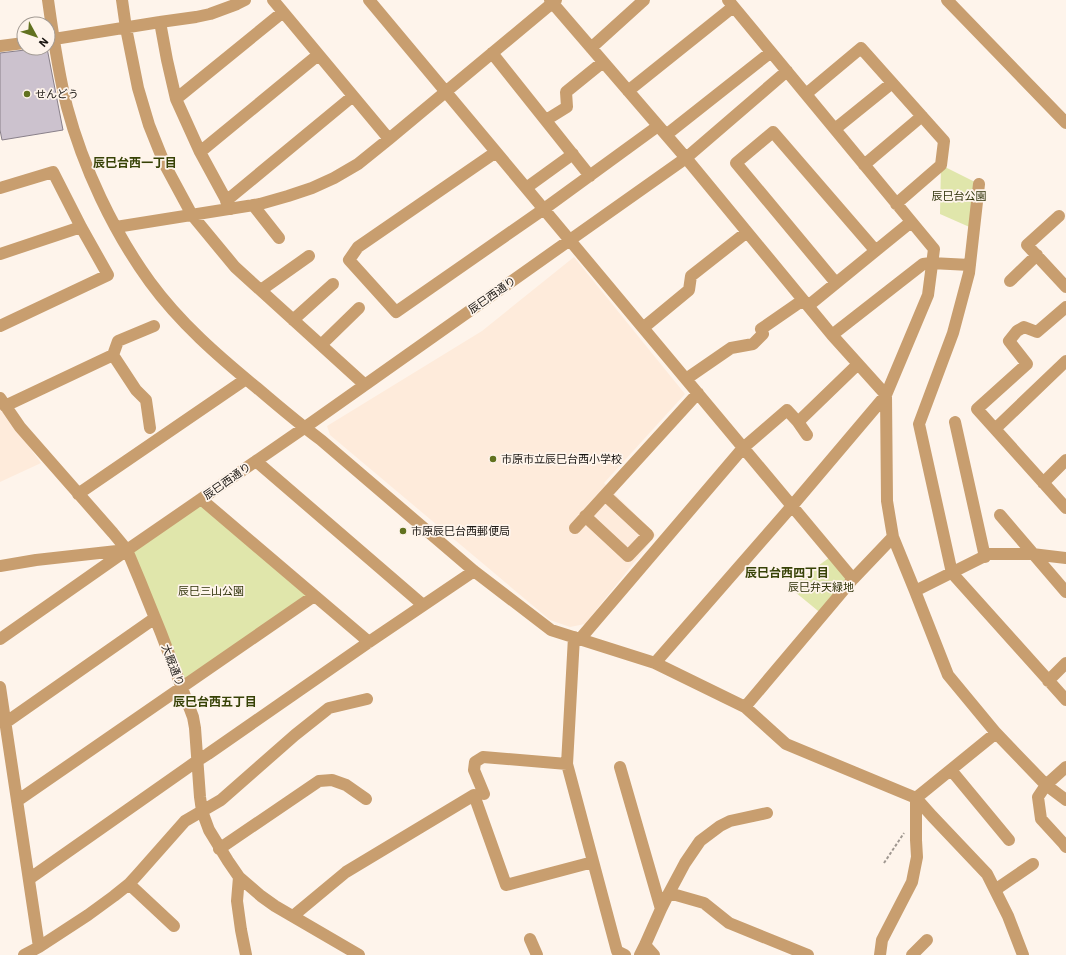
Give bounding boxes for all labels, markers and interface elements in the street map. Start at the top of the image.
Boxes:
north arrow [16,16,56,56]
text: N [36,35,52,50]
place label: せんどう [35,87,79,101]
marker: せんどう [22,89,32,99]
district label: 辰巳台西一丁目 [93,155,177,170]
park label: 辰巳台公園 [932,189,987,203]
street label: 辰巳西通り [465,273,519,317]
place label: 市原市立辰巳台西小学校 [501,452,622,466]
marker: 市原市立辰巳台西小学校 [488,454,498,464]
street label: 辰巳西通り [200,459,254,503]
place label: 市原辰巳台西郵便局 [411,524,510,538]
marker: 市原辰巳台西郵便局 [398,526,408,536]
district label: 辰巳台西四丁目 [745,565,829,580]
park label: 辰巳弁天緑地 [788,580,854,594]
park label: 辰巳三山公園 [178,584,244,598]
street label: 大厩通り [159,642,187,688]
district label: 辰巳台西五丁目 [173,694,257,709]

